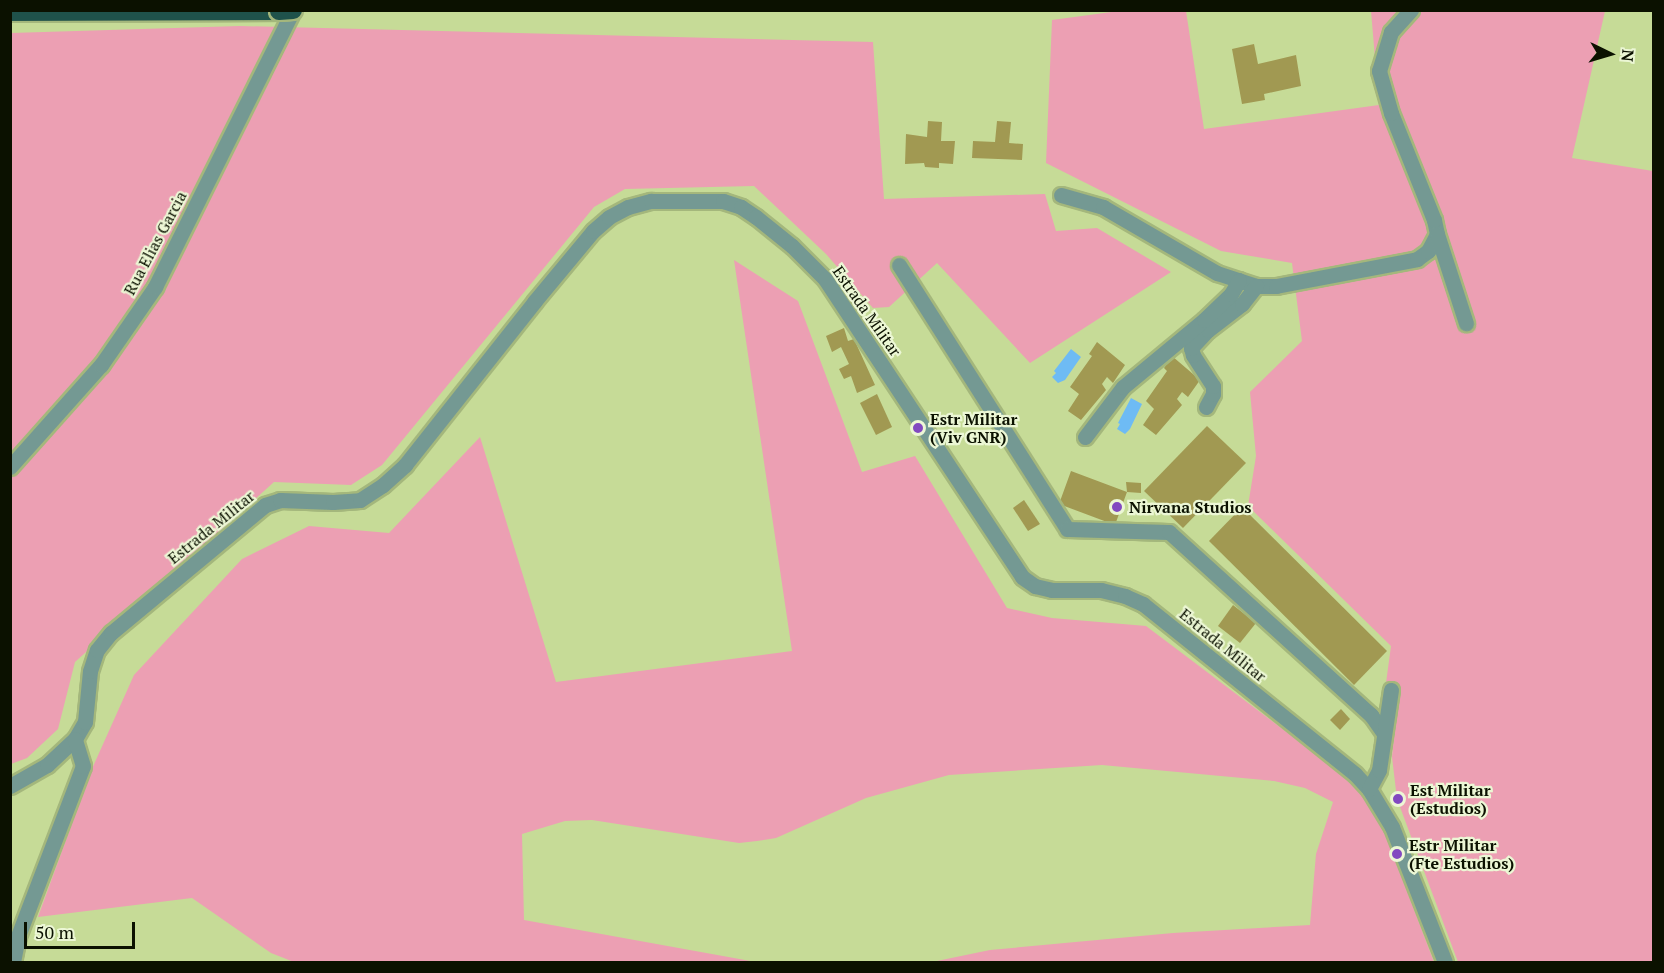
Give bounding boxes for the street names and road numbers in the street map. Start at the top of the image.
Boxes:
street label: Rua Elias Garcia [120,188,190,298]
street label: Estrada Militar [829,262,905,360]
street label: Estrada Militar [164,486,258,568]
street label: Estrada Militar [1176,604,1270,686]

